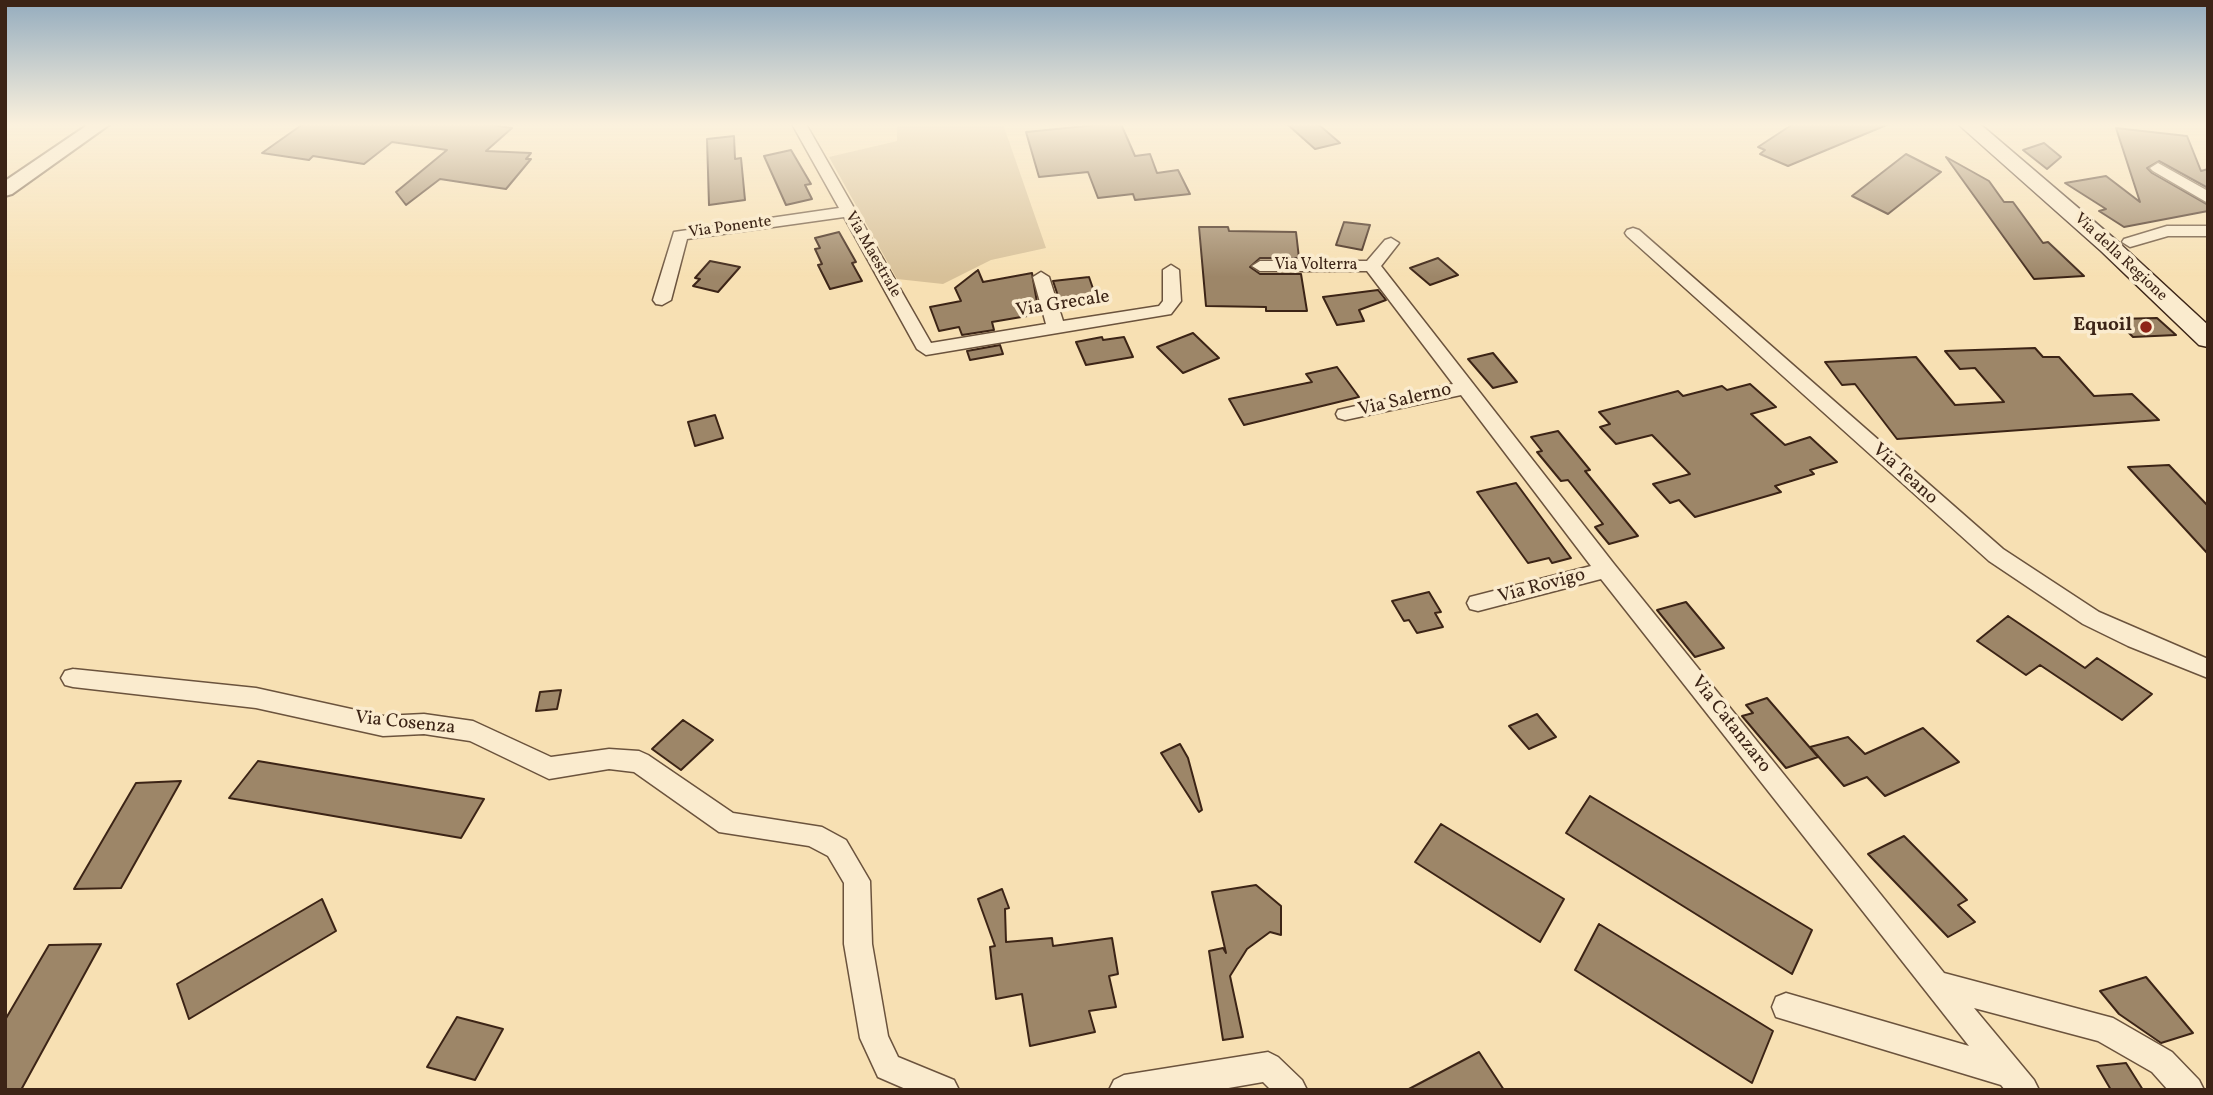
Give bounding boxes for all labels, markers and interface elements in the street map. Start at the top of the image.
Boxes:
street label: Via Maestrale [840,209,904,301]
street label: Via della Regione [2069,210,2171,306]
street label: Via Ponente [687,213,773,243]
street label: Via Volterra [1274,256,1358,276]
street label: Via Grecale [1015,286,1111,324]
place label: Equoil [2073,316,2132,338]
marker: Equoil [2138,319,2154,335]
street label: Via Salerno [1356,379,1454,423]
street label: Via Teano [1866,440,1942,510]
street label: Via Rovigo [1496,564,1588,610]
street label: Via Catanzaro [1685,672,1775,778]
street label: Via Cosenza [354,707,456,741]

